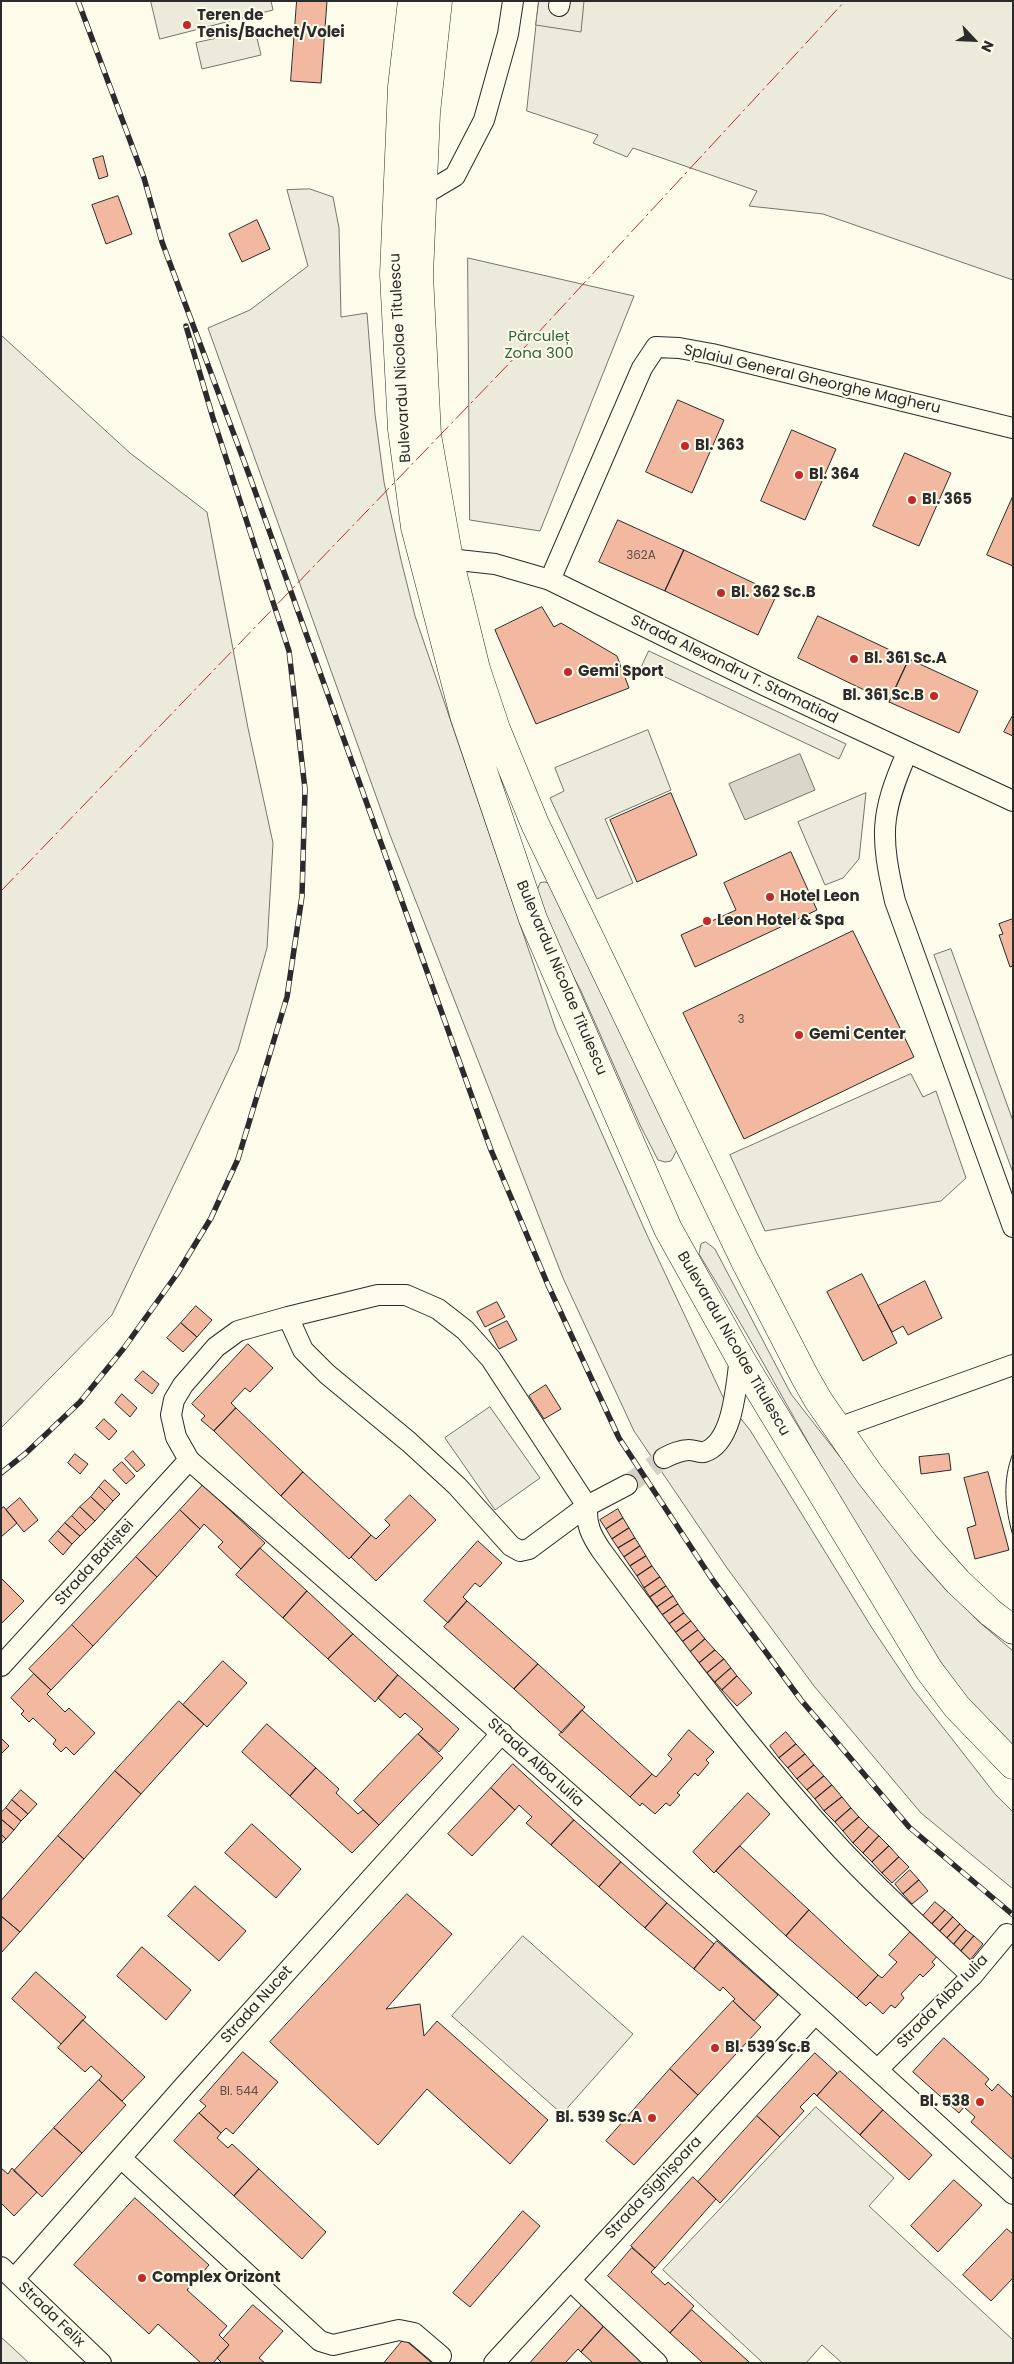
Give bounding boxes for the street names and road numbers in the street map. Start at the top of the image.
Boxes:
street label: Bulevardul Nicolae Titulescu [387,253,415,463]
street label: Splaiul General Gheorghe Magheru [682,342,942,418]
street label: Strada Alexandru T. Stamatiad [627,612,841,728]
street label: Bulevardul Nicolae Titulescu [512,878,610,1078]
street label: Bulevardul Nicolae Titulescu [673,1249,793,1439]
street label: Strada Batiștei [52,1516,138,1610]
street label: Strada Alba Iulia [483,1715,587,1811]
street label: Strada Alba Iulia [894,1951,992,2053]
street label: Strada Nucet [217,1962,297,2048]
street label: Strada Sighișoara [602,2133,706,2243]
street label: Strada Felix [14,2279,88,2351]

